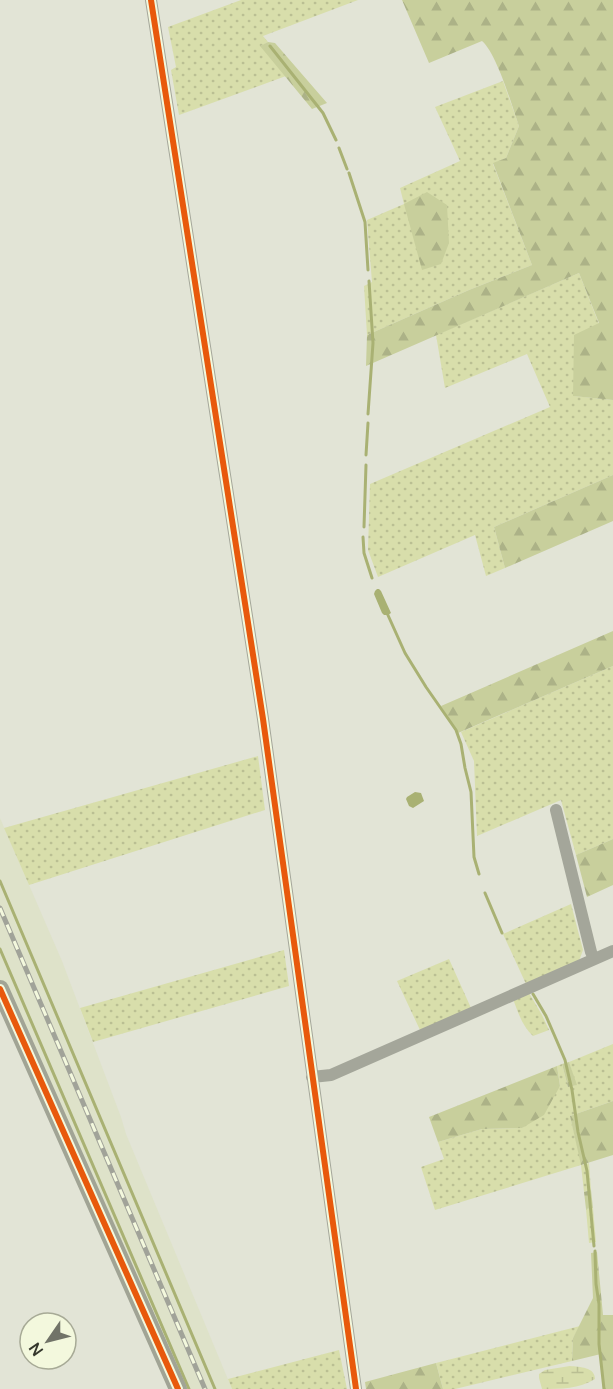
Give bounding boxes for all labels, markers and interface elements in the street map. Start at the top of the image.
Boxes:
north arrow [18,1311,78,1371]
text: N [23,1339,48,1361]

